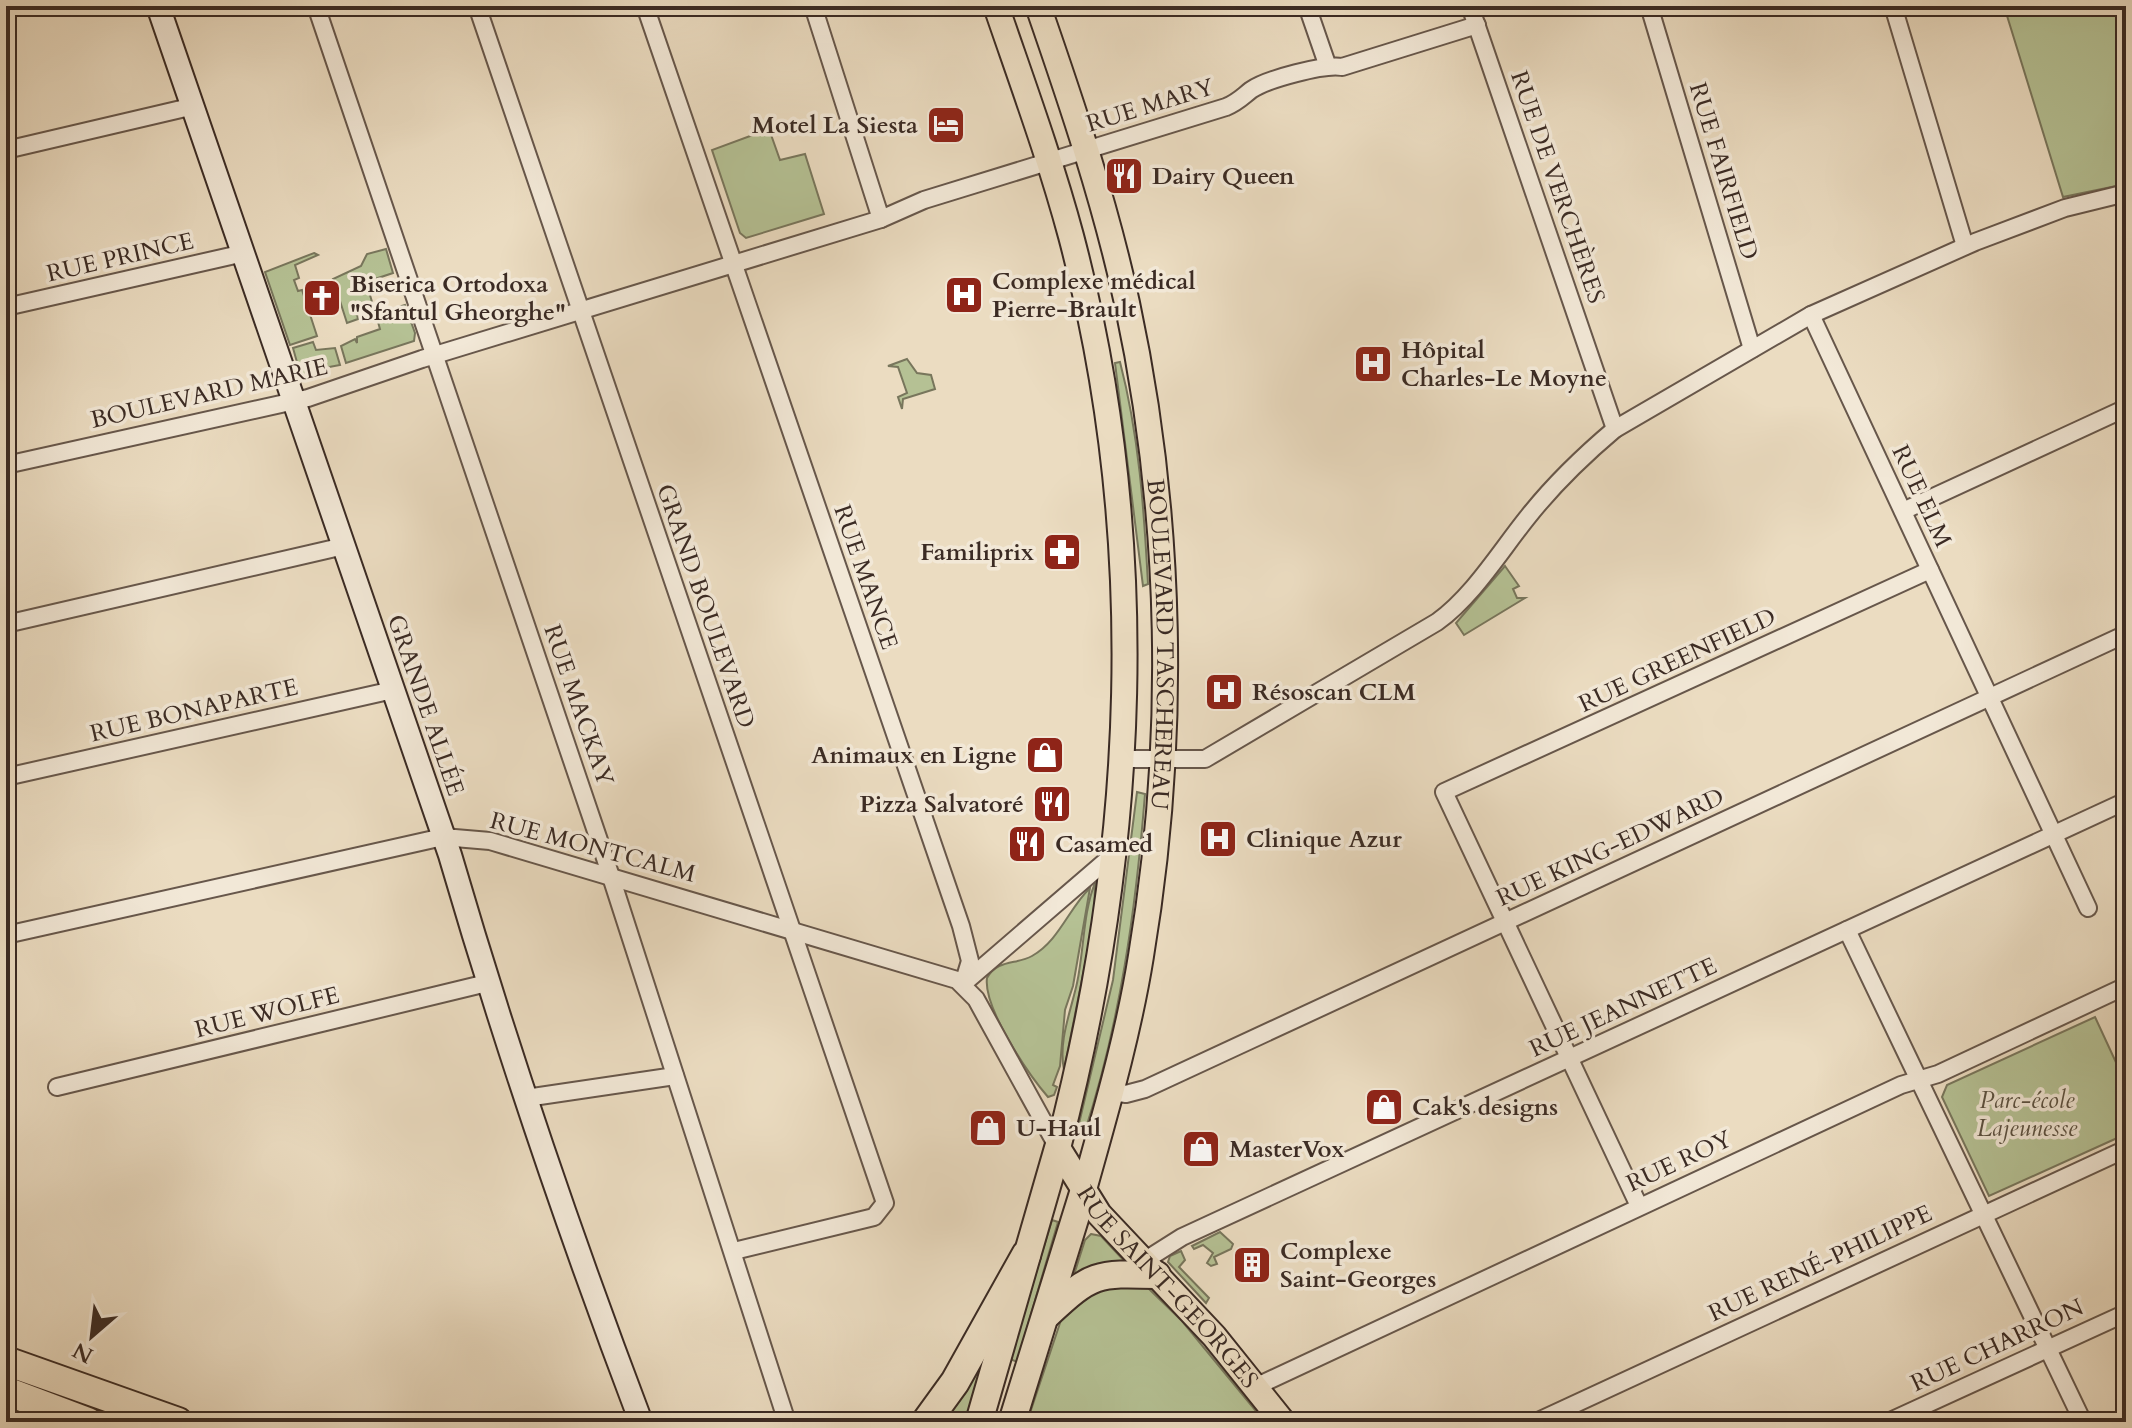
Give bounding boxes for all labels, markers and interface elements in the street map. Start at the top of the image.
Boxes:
street label: RUE DE VERCHÈRES [1502,66,1613,308]
street label: RUE MARY [1082,70,1218,141]
street label: RUE FAIRFIELD [1681,78,1766,264]
hotel icon: Motel La Siesta [925,104,967,146]
place label: Motel La Siesta [752,109,918,142]
restaurant icon: Dairy Queen [1103,155,1145,197]
place label: Dairy Queen [1152,160,1295,193]
street label: RUE PRINCE [43,225,197,290]
place label: Complexe médical Pierre-Brault [992,265,1195,326]
place label: Biserica Ortodoxa "Sfantul Gheorghe" [350,268,566,329]
hospital icon: Complexe médical Pierre-Brault [943,274,985,316]
church icon: Biserica Ortodoxa "Sfantul Gheorghe" [301,277,343,319]
place label: Hôpital Charles-Le Moyne [1401,334,1607,395]
hospital icon: Hôpital Charles-Le Moyne [1352,343,1394,385]
street label: BOULEVARD MARIE [87,350,331,437]
street label: RUE ELM [1883,440,1960,553]
street label: BOULEVARD TASCHEREAU [1138,477,1181,811]
street label: GRAND BOULEVARD [648,480,763,733]
street label: RUE MANCE [825,501,906,654]
pharmacy icon: Familiprix [1041,531,1083,573]
place label: Familiprix [920,536,1034,569]
street label: RUE GREENFIELD [1573,600,1781,721]
street label: GRANDE ALLÉE [379,610,472,800]
street label: RUE MACKAY [536,620,622,790]
street label: RUE BONAPARTE [87,671,301,750]
hospital icon: Résoscan CLM [1203,671,1245,713]
place label: Résoscan CLM [1252,676,1416,709]
shop icon: Animaux en Ligne [1024,734,1066,776]
place label: Animaux en Ligne [811,739,1017,772]
street label: RUE KING-EDWARD [1491,780,1729,915]
restaurant icon: Pizza Salvatoré [1031,783,1073,825]
place label: Pizza Salvatoré [859,788,1024,821]
street label: RUE MONTCALM [486,804,700,891]
hospital icon: Clinique Azur [1197,818,1239,860]
restaurant icon: Casamed [1006,823,1048,865]
place label: Clinique Azur [1246,823,1402,856]
place label: Casamed [1055,828,1153,861]
street label: RUE JEANNETTE [1524,950,1722,1065]
street label: RUE WOLFE [191,979,343,1046]
park label: Parc-école Lajeunesse [1977,1084,2078,1145]
shop icon: Cak's designs [1363,1086,1405,1128]
place label: Cak's designs [1412,1091,1558,1124]
shop icon: U-Haul [967,1107,1009,1149]
place label: U-Haul [1016,1112,1101,1145]
street label: RUE ROY [1621,1123,1737,1200]
shop icon: MasterVox [1180,1128,1222,1170]
place label: MasterVox [1229,1133,1345,1166]
street label: RUE SAINT-GEORGES [1069,1180,1266,1395]
street label: RUE RENÉ-PHILIPPE [1703,1197,1937,1330]
place label: Complexe Saint-Georges [1280,1235,1436,1296]
building icon: Complexe Saint-Georges [1231,1244,1273,1286]
street label: RUE CHARRON [1905,1291,2090,1400]
north arrow [52,1296,132,1376]
text: N [68,1335,99,1371]

